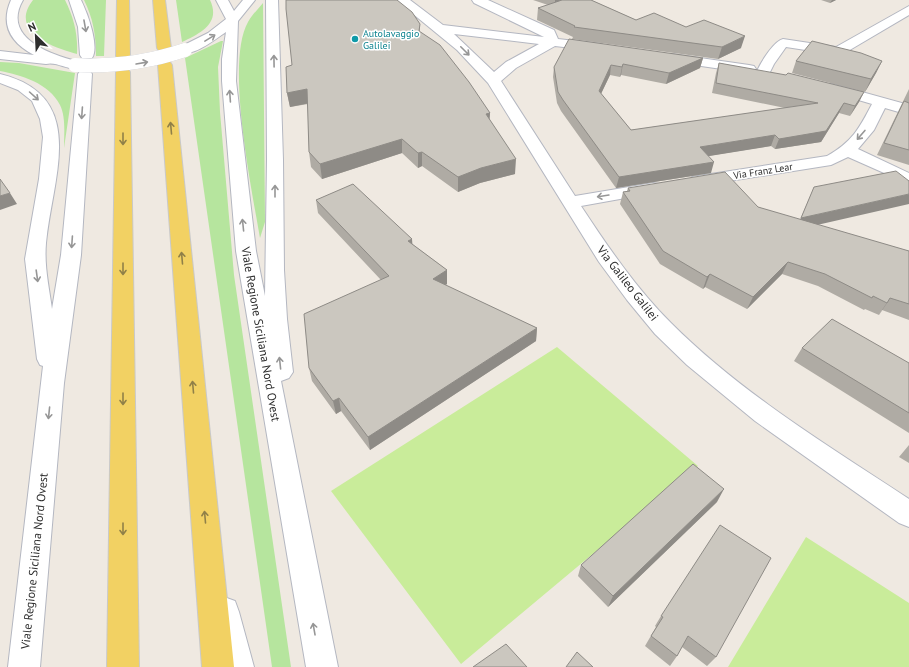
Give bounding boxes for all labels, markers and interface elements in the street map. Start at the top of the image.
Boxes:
north arrow [16,16,56,56]
text: N [26,19,38,35]
one-way arrow [81,20,89,33]
place label: Autolavaggio Galilei [363,27,419,52]
one-way arrow [204,33,216,41]
marker: Autolavaggio Galilei [350,34,360,44]
one-way arrow [460,46,470,56]
one-way arrow [270,55,278,68]
one-way arrow [135,58,148,66]
one-way arrow [226,90,233,103]
one-way arrow [29,91,40,100]
one-way arrow [79,106,86,119]
one-way arrow [167,122,174,135]
one-way arrow [857,130,866,141]
one-way arrow [119,132,127,145]
street label: Via Franz Lear [731,160,794,182]
one-way arrow [271,185,279,198]
one-way arrow [597,192,610,200]
one-way arrow [239,219,247,232]
one-way arrow [69,235,76,248]
street label: Via Galileo Galilei [593,242,662,324]
street label: Viale Regione Siciliana Nord Ovest [238,245,284,422]
one-way arrow [178,252,186,265]
one-way arrow [119,262,127,275]
one-way arrow [33,269,41,282]
one-way arrow [277,357,284,370]
one-way arrow [190,381,197,394]
one-way arrow [119,392,127,405]
one-way arrow [45,406,53,419]
street label: Viale Regione Siciliana Nord Ovest [17,472,51,651]
one-way arrow [201,511,208,524]
one-way arrow [119,522,127,535]
one-way arrow [310,623,318,636]

